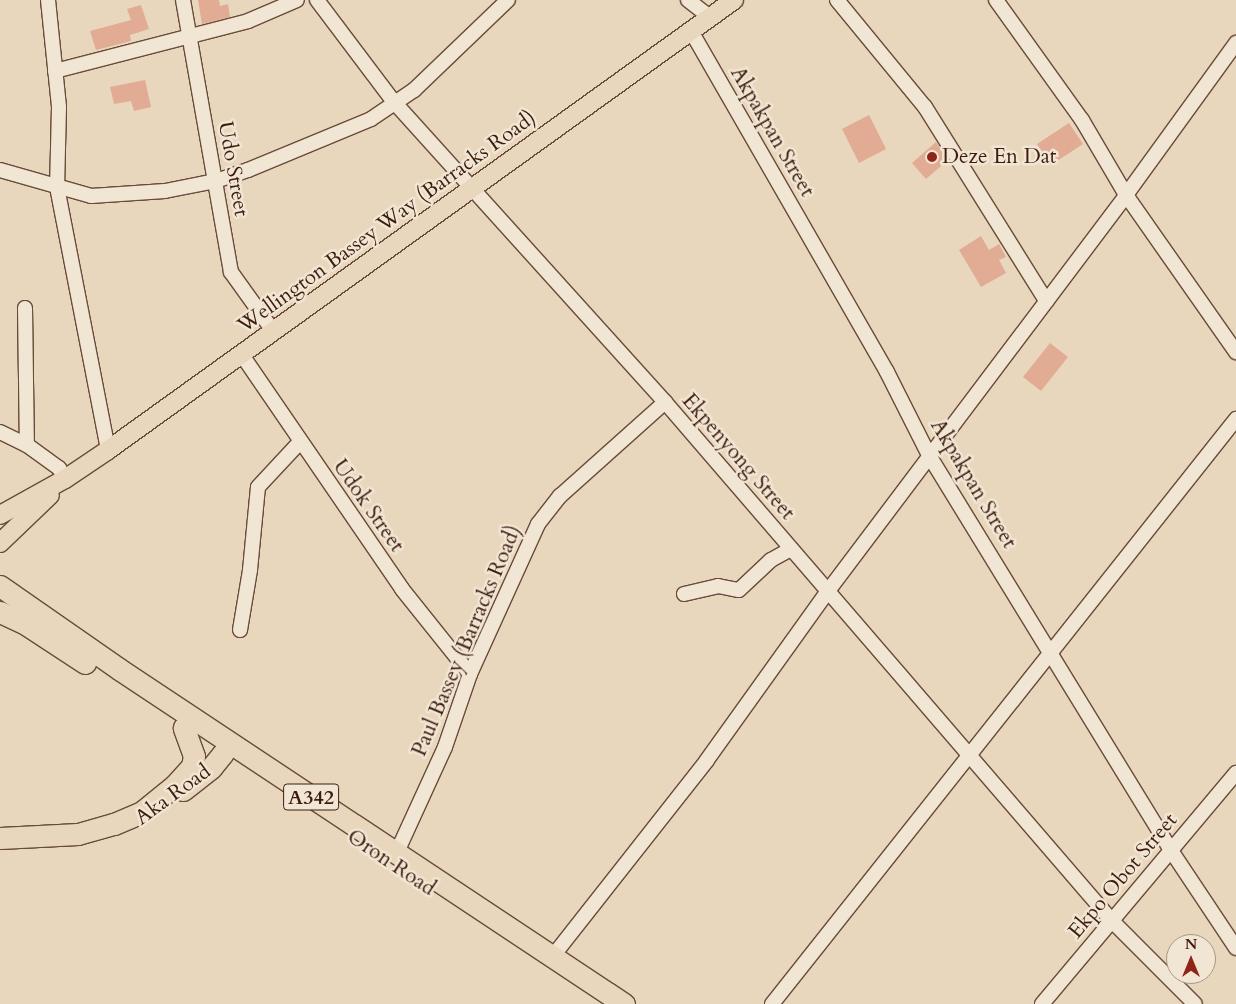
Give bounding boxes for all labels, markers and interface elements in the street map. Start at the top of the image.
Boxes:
street label: Akpakpan Street [725,62,819,202]
street label: Wellington Bassey Way (Barracks Road) [233,105,541,339]
street label: Udo Street [212,120,254,218]
place label: Deze En Dat [942,144,1056,170]
marker: Deze En Dat [926,151,938,163]
street label: Ekpenyong Street [676,389,800,525]
street label: Akpakpan Street [925,415,1021,553]
street label: Udok Street [327,455,409,557]
street label: Paul Bassey (Barracks Road) [407,522,527,760]
street label: Aka Road [130,759,216,831]
road number: A342 [282,780,340,814]
street label: Ekpo Obot Street [1063,808,1183,944]
street label: Oron Road [342,824,440,902]
north arrow [1166,934,1216,984]
text: N [1185,935,1197,954]

